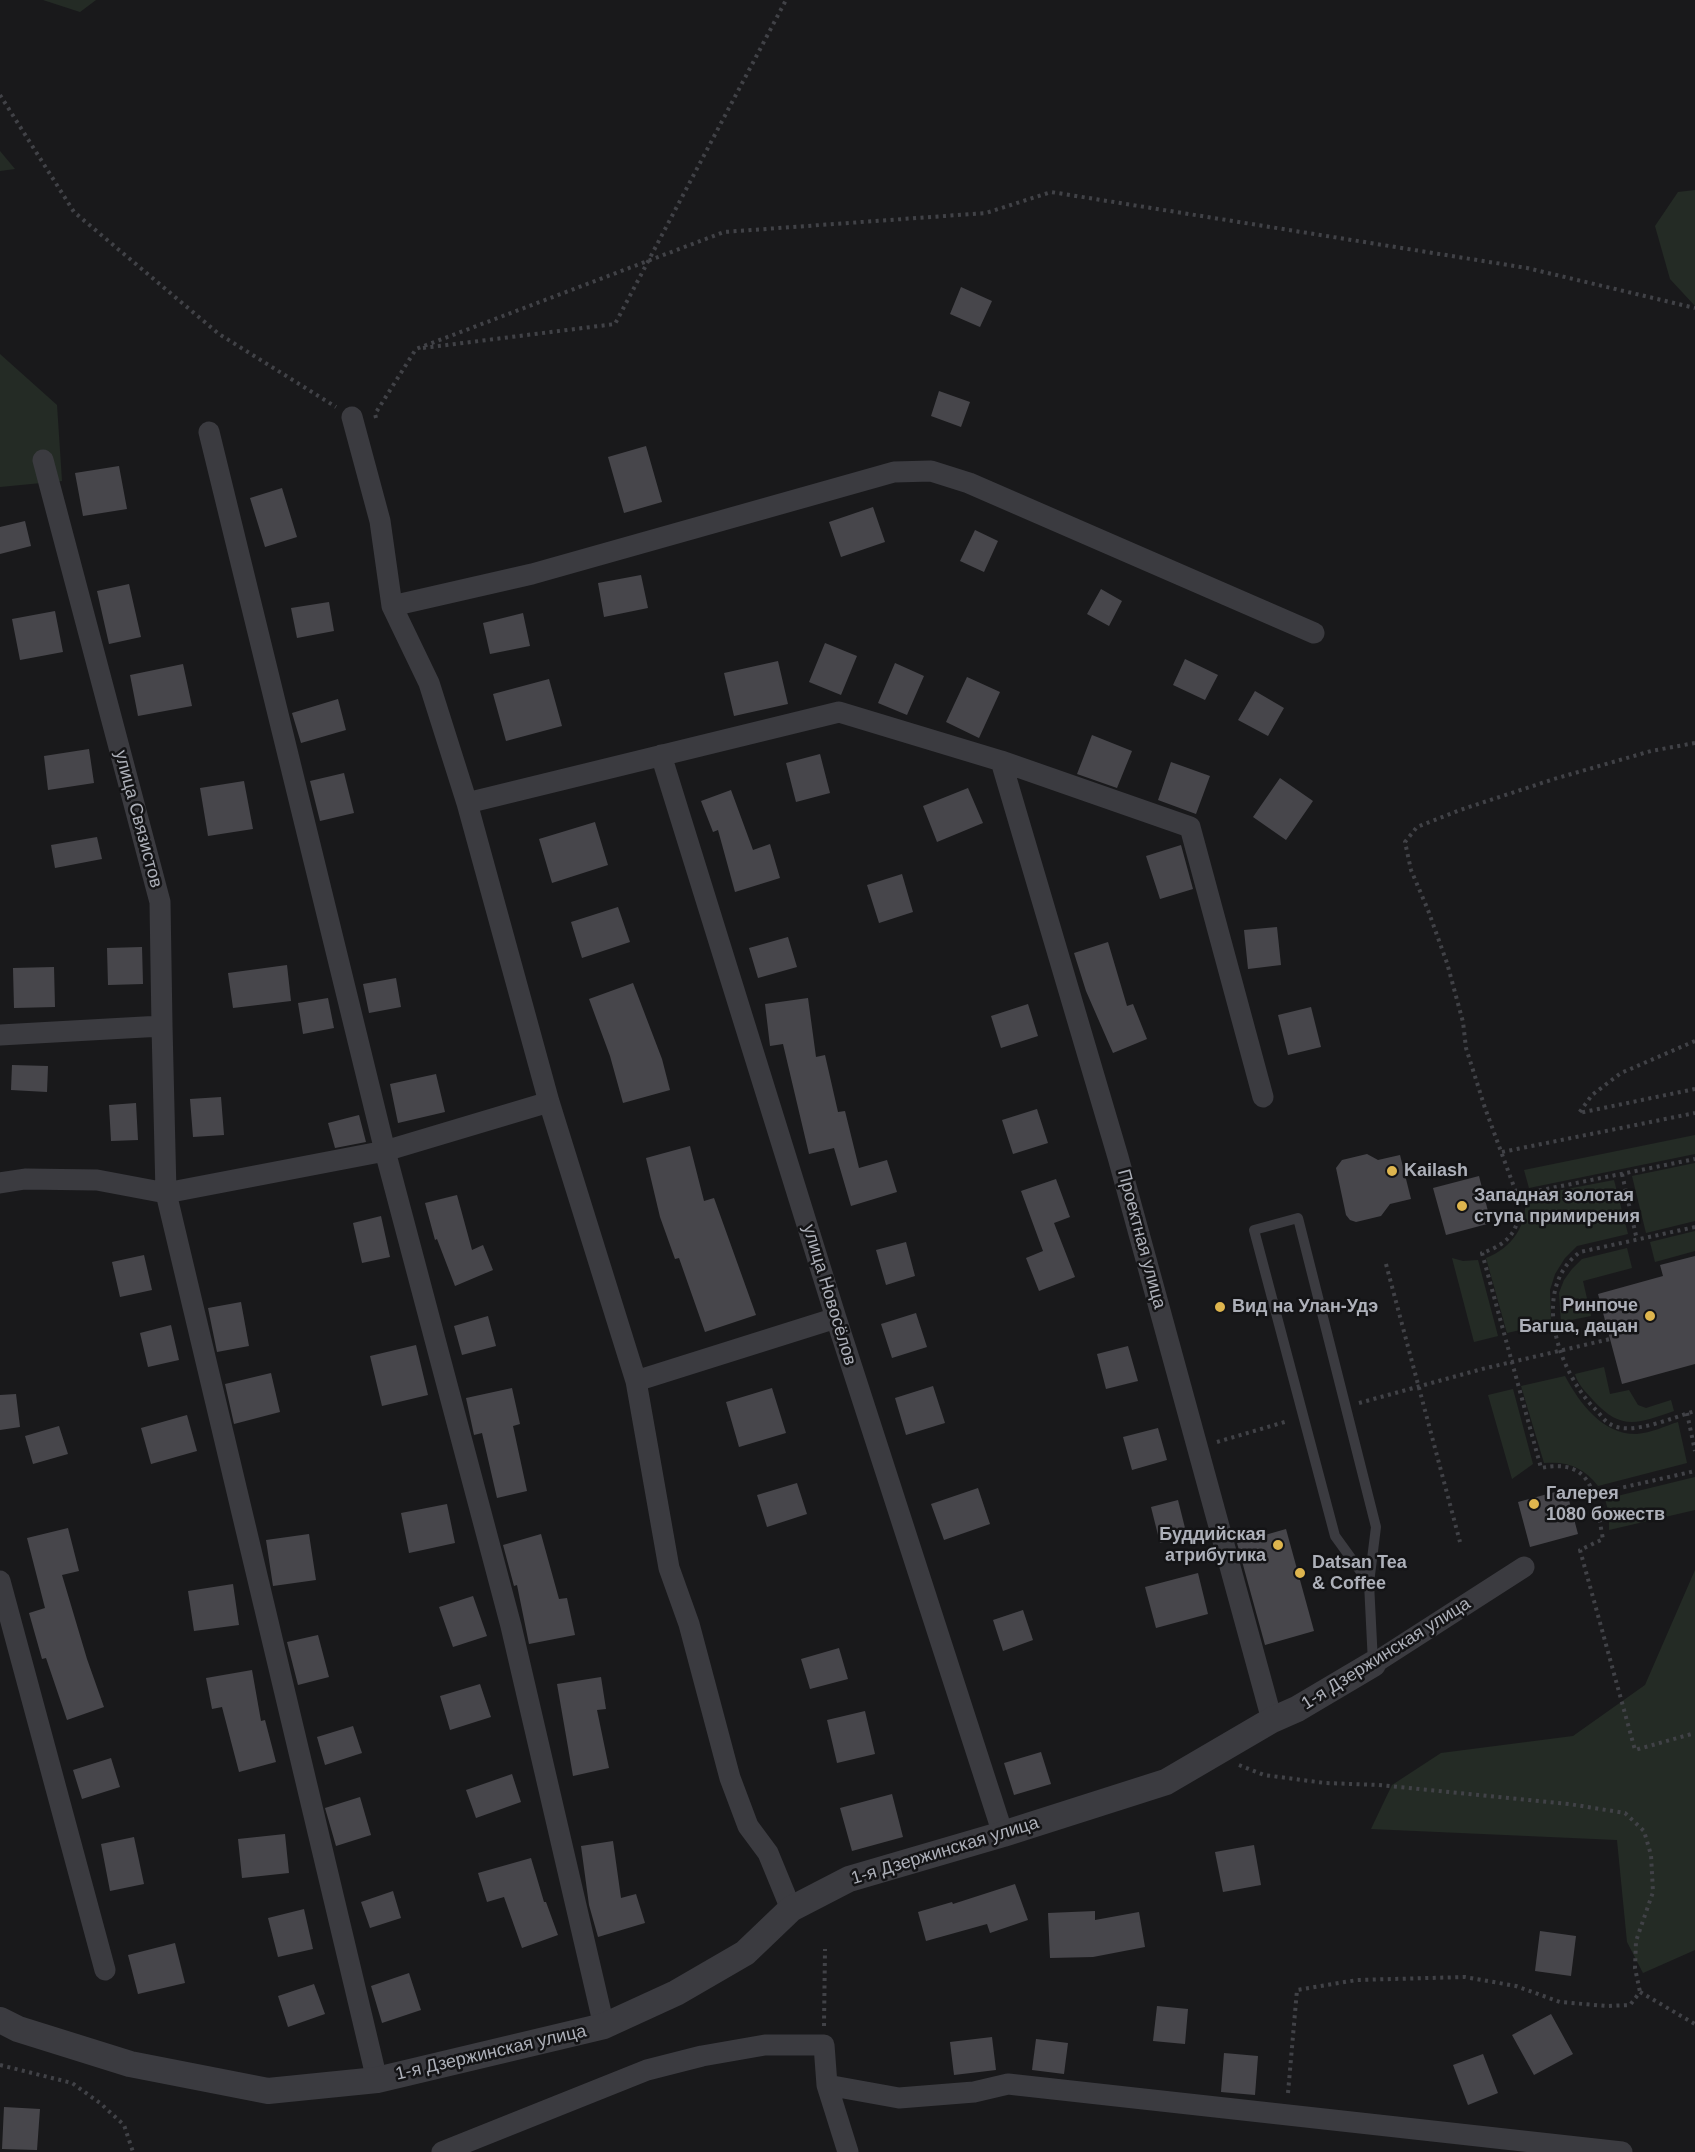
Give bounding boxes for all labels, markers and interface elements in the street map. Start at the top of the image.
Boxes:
street label: улица Связистов [109,748,167,890]
place label: Kailash [1404,1160,1468,1182]
marker: Kailash [1385,1164,1399,1178]
street label: Проектная улица [1112,1167,1170,1311]
place label: Западная золотая ступа примирения [1474,1185,1640,1228]
marker: Западная золотая ступа примирения [1455,1199,1469,1213]
street label: улица Новосёлов [797,1222,861,1368]
place label: Ринпоче Багша, дацан [1519,1295,1638,1338]
place label: Вид на Улан-Удэ [1232,1296,1378,1318]
marker: Вид на Улан-Удэ [1213,1300,1227,1314]
marker: Ринпоче Багша, дацан [1643,1309,1657,1323]
place label: Галерея 1080 божеств [1546,1483,1665,1526]
marker: Галерея 1080 божеств [1527,1497,1541,1511]
place label: Буддийская атрибутика [1159,1524,1266,1567]
marker: Буддийская атрибутика [1271,1538,1285,1552]
place label: Datsan Tea & Coffee [1312,1552,1407,1594]
marker: Datsan Tea & Coffee [1293,1566,1307,1580]
street label: 1-я Дзержинская улица [1298,1593,1474,1715]
street label: 1-я Дзержинская улица [849,1812,1041,1890]
street label: 1-я Дзержинская улица [393,2021,589,2085]

